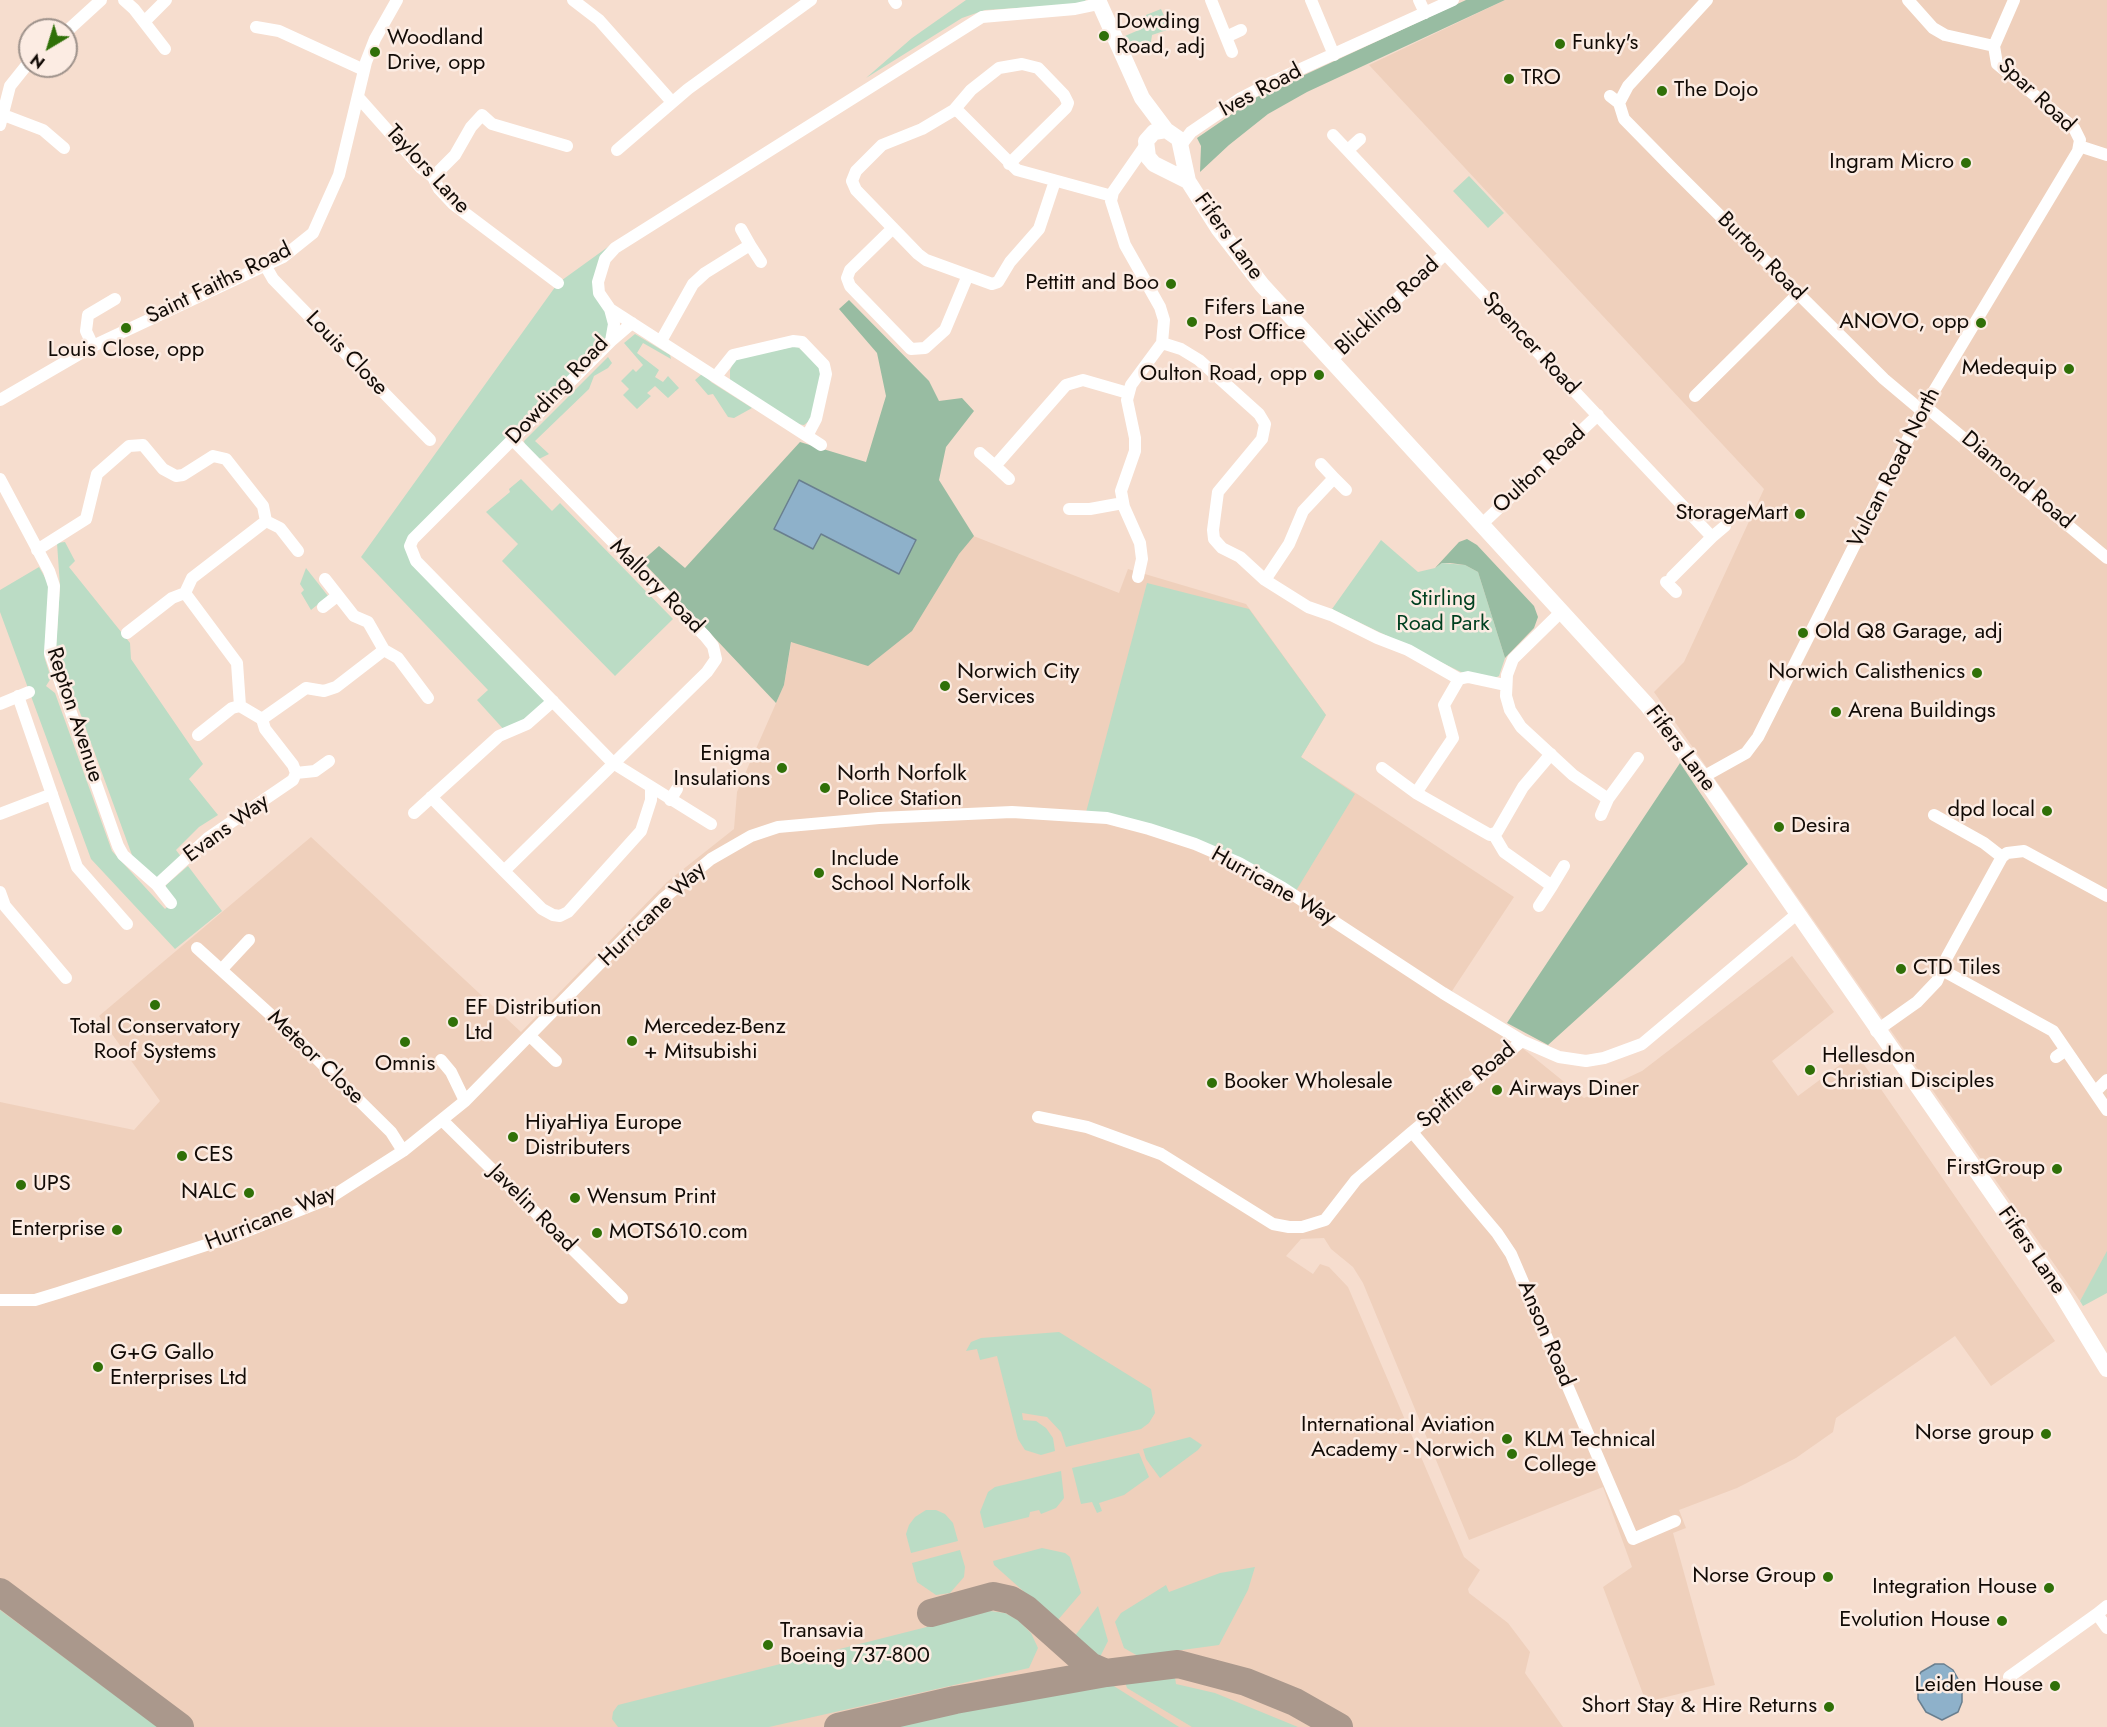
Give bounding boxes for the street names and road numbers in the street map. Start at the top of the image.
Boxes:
street label: Spar Road [1992,53,2080,139]
street label: Ives Road [1216,58,1306,124]
street label: Taylors Lane [379,120,475,220]
street label: Fifers Lane [1188,189,1268,285]
street label: Burton Road [1711,207,1811,307]
street label: Saint Faiths Road [142,237,296,331]
street label: Blickling Road [1331,252,1445,362]
street label: Spencer Road [1476,287,1584,401]
street label: Louis Close [299,306,393,402]
street label: Dowding Road [501,332,615,450]
street label: Vulcan Road North [1843,383,1947,553]
street label: Oulton Road [1488,420,1592,520]
street label: Diamond Road [1955,426,2079,536]
street label: Mallory Road [603,534,709,640]
street label: Repton Avenue [40,644,108,786]
street label: Fifers Lane [1639,701,1721,797]
street label: Evans Way [179,789,275,869]
street label: Hurricane Way [1206,842,1340,932]
street label: Hurricane Way [594,857,712,973]
street label: Meteor Close [261,1005,369,1111]
street label: Spitfire Road [1412,1037,1522,1135]
street label: Javelin Road [483,1160,581,1258]
street label: Hurricane Way [202,1181,340,1257]
street label: Fifers Lane [1991,1202,2071,1300]
street label: Anson Road [1511,1277,1579,1391]

